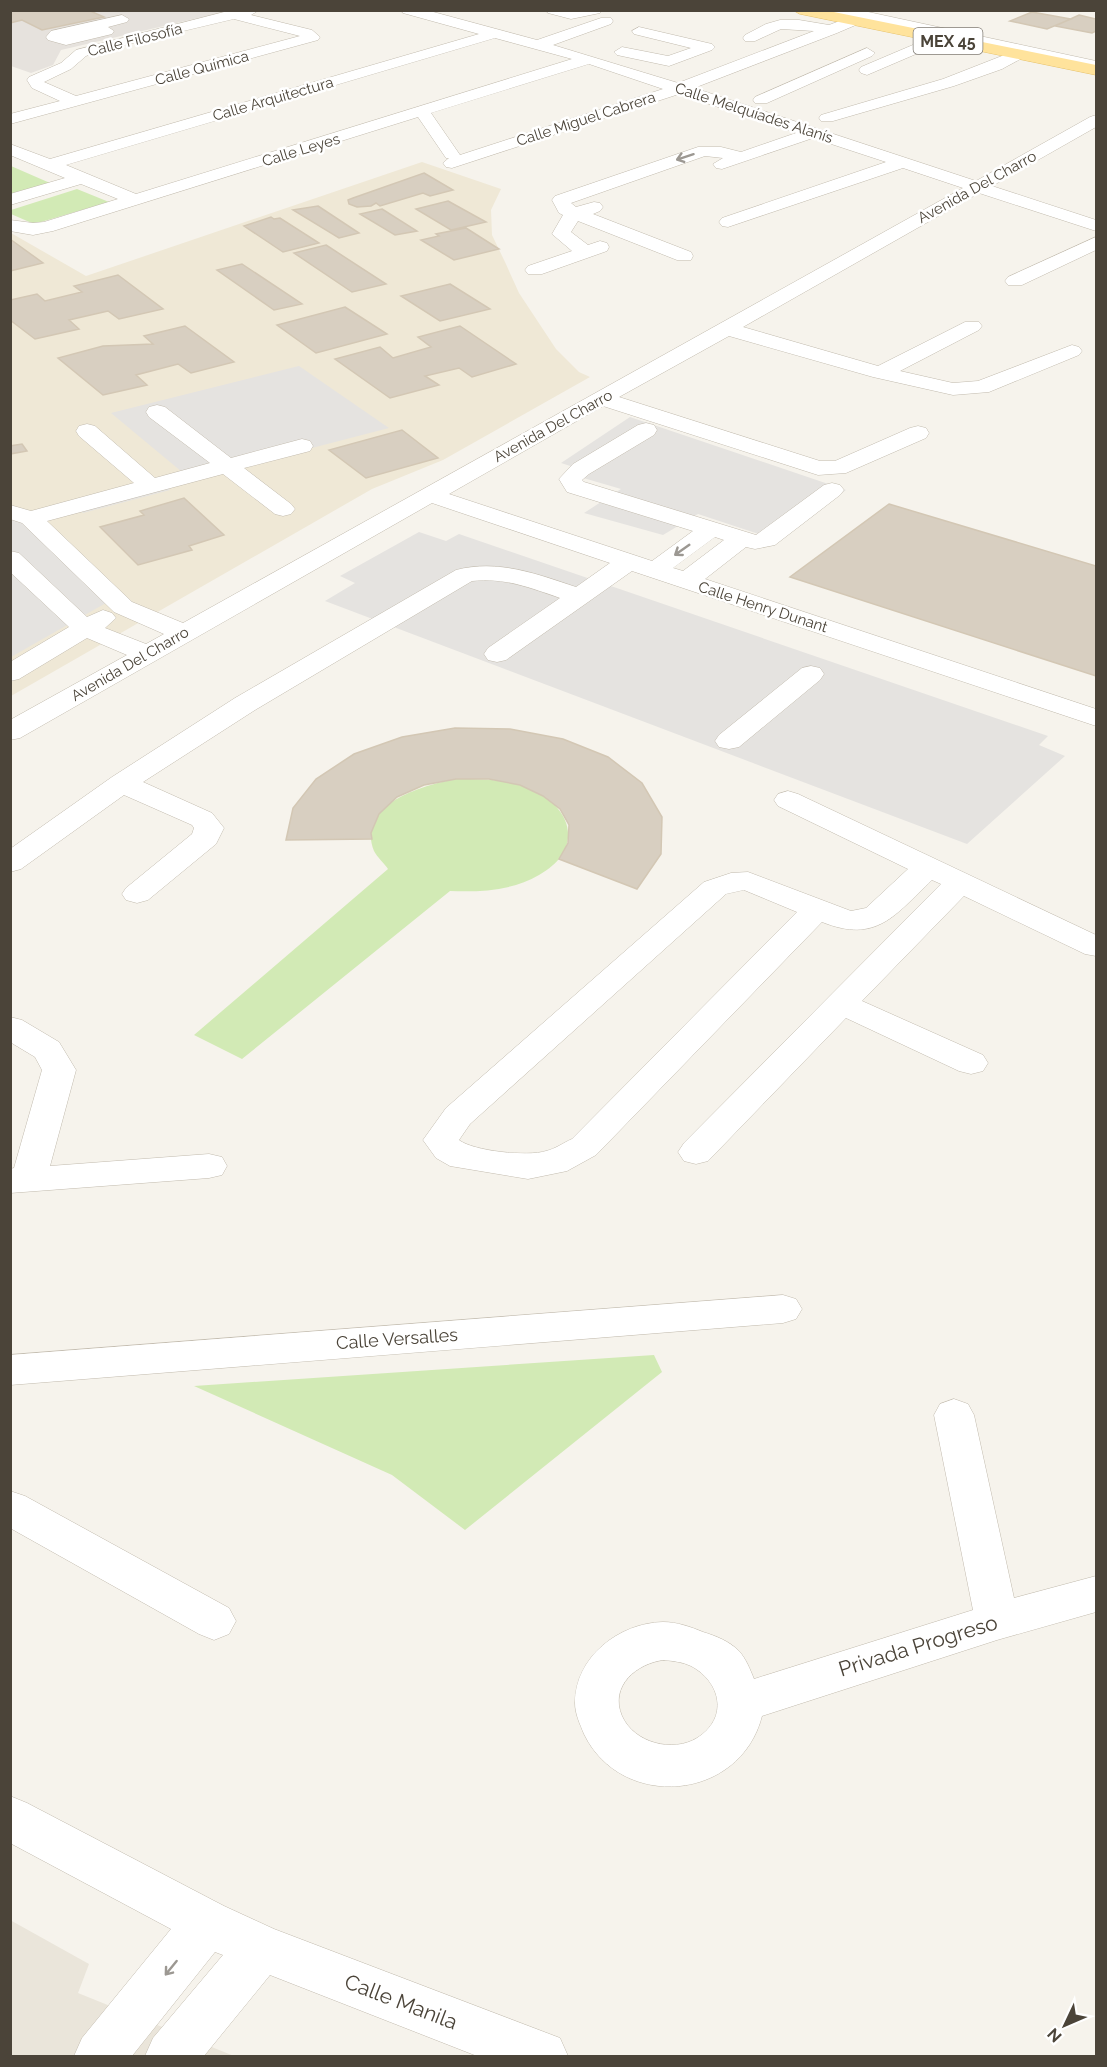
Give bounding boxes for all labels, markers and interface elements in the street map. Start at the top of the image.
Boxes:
street label: Calle Filosofía [86,20,184,60]
road number: MEX 45 [914,28,982,54]
street label: Calle Química [153,47,251,89]
street label: Calle Arquitectura [211,73,335,125]
street label: Calle Melquíades Alanís [673,79,835,147]
street label: Calle Miguel Cabrera [514,88,658,150]
street label: Calle Leyes [260,130,342,170]
street label: Avenida Del Charro [915,147,1040,227]
one-way arrow [676,152,695,163]
street label: Avenida Del Charro [491,386,616,466]
one-way arrow [674,544,691,556]
street label: Calle Henry Dunant [696,578,830,636]
street label: Avenida Del Charro [68,623,192,705]
street label: Calle Versalles [335,1324,459,1353]
street label: Privada Progreso [835,1609,1000,1682]
one-way arrow [164,1960,177,1976]
street label: Calle Manila [341,1969,461,2034]
north arrow [1035,1995,1095,2055]
text: N [1043,2024,1066,2046]

